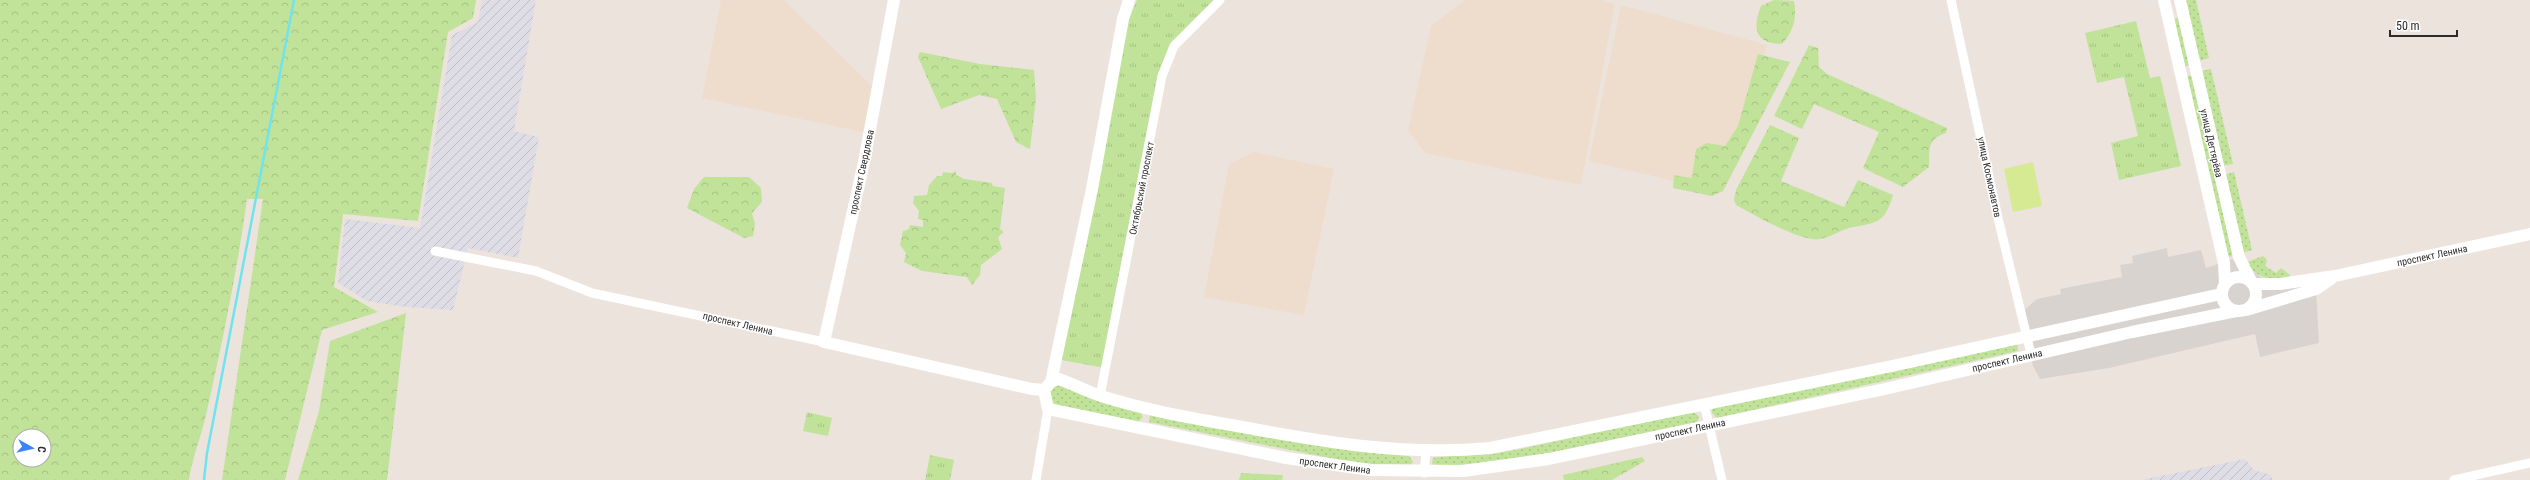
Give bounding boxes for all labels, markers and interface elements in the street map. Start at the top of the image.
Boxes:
scale bar [2390,12,2457,38]
text: 50 m [2396,19,2420,33]
street label: улица Дегтярёва [2198,108,2225,179]
street label: проспект Свердлова [847,129,876,215]
street label: улица Космонавтов [1976,136,2003,218]
street label: Октябрьский проспект [1127,141,1156,236]
street label: проспект Ленина [2396,243,2469,268]
street label: проспект Ленина [702,310,774,337]
street label: проспект Ленина [1971,347,2043,374]
street label: проспект Ленина [1654,417,1727,442]
north arrow [12,428,52,468]
text: С [35,445,48,453]
street label: проспект Ленина [1299,455,1371,476]

